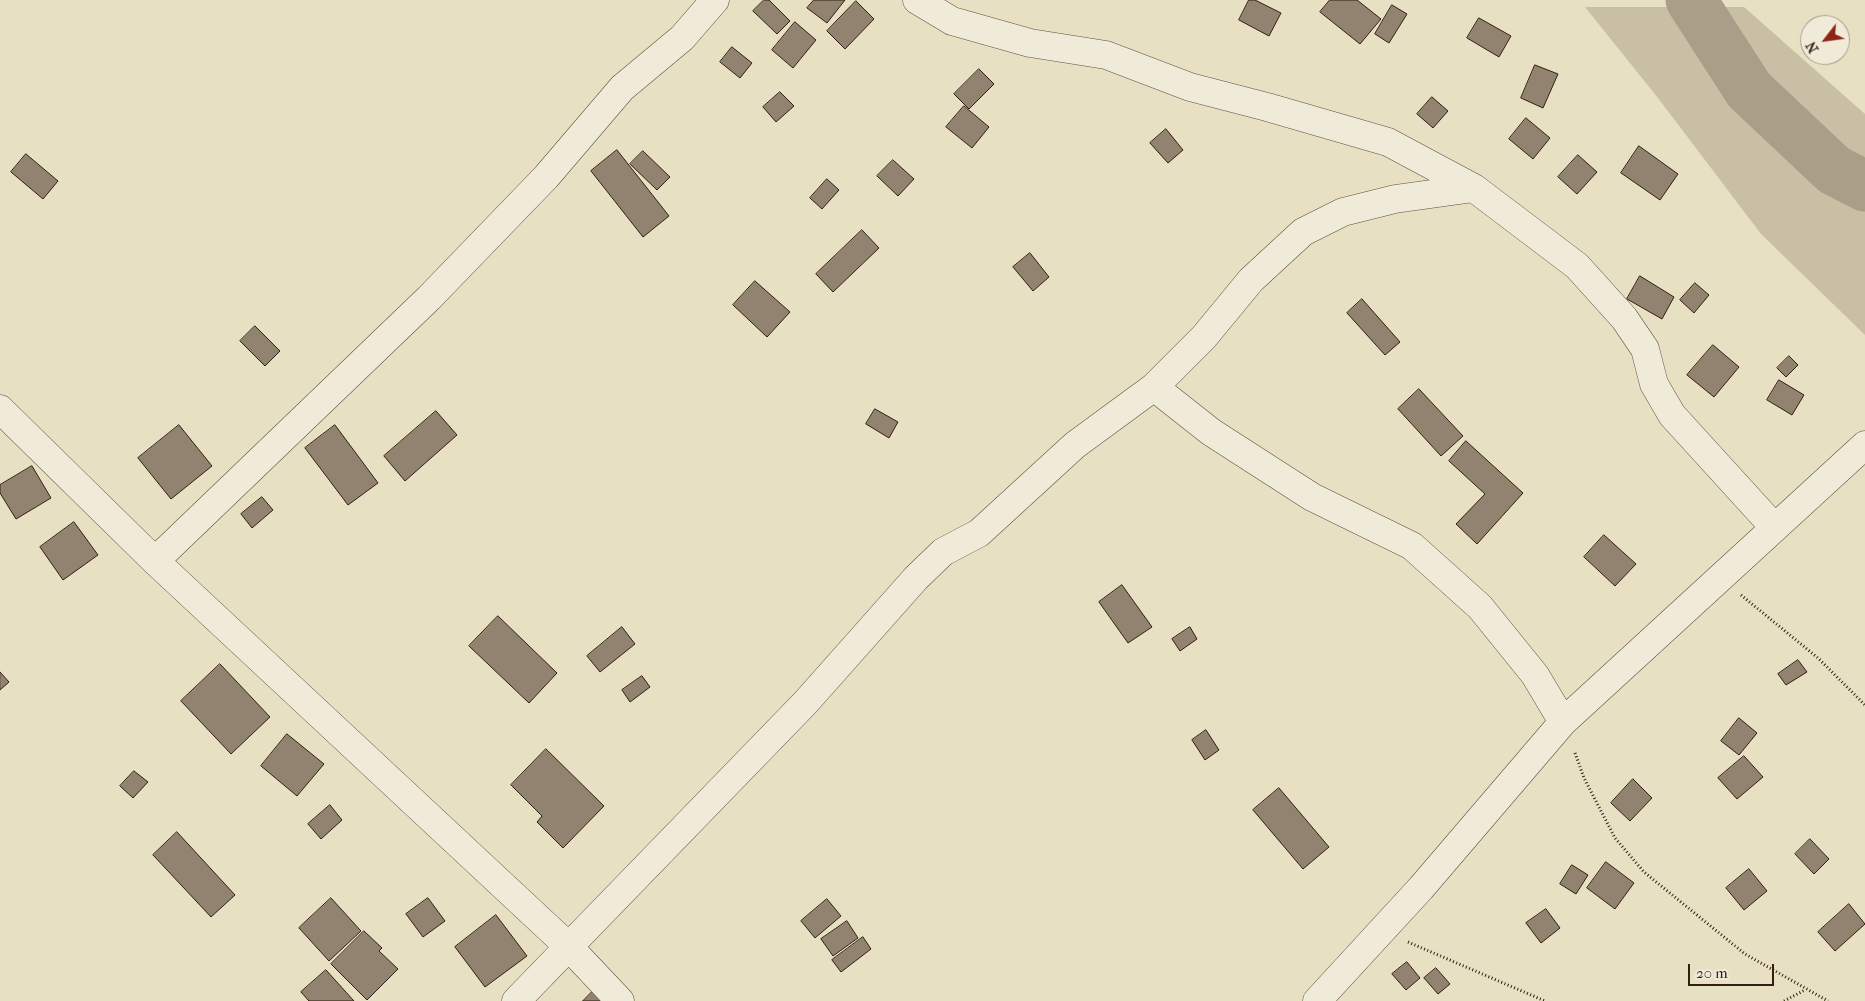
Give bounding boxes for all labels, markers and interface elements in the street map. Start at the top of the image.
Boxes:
north arrow [1800,15,1850,65]
text: N [1802,38,1822,56]
scale bar [1690,954,1776,986]
text: 20 m [1696,964,1728,982]

